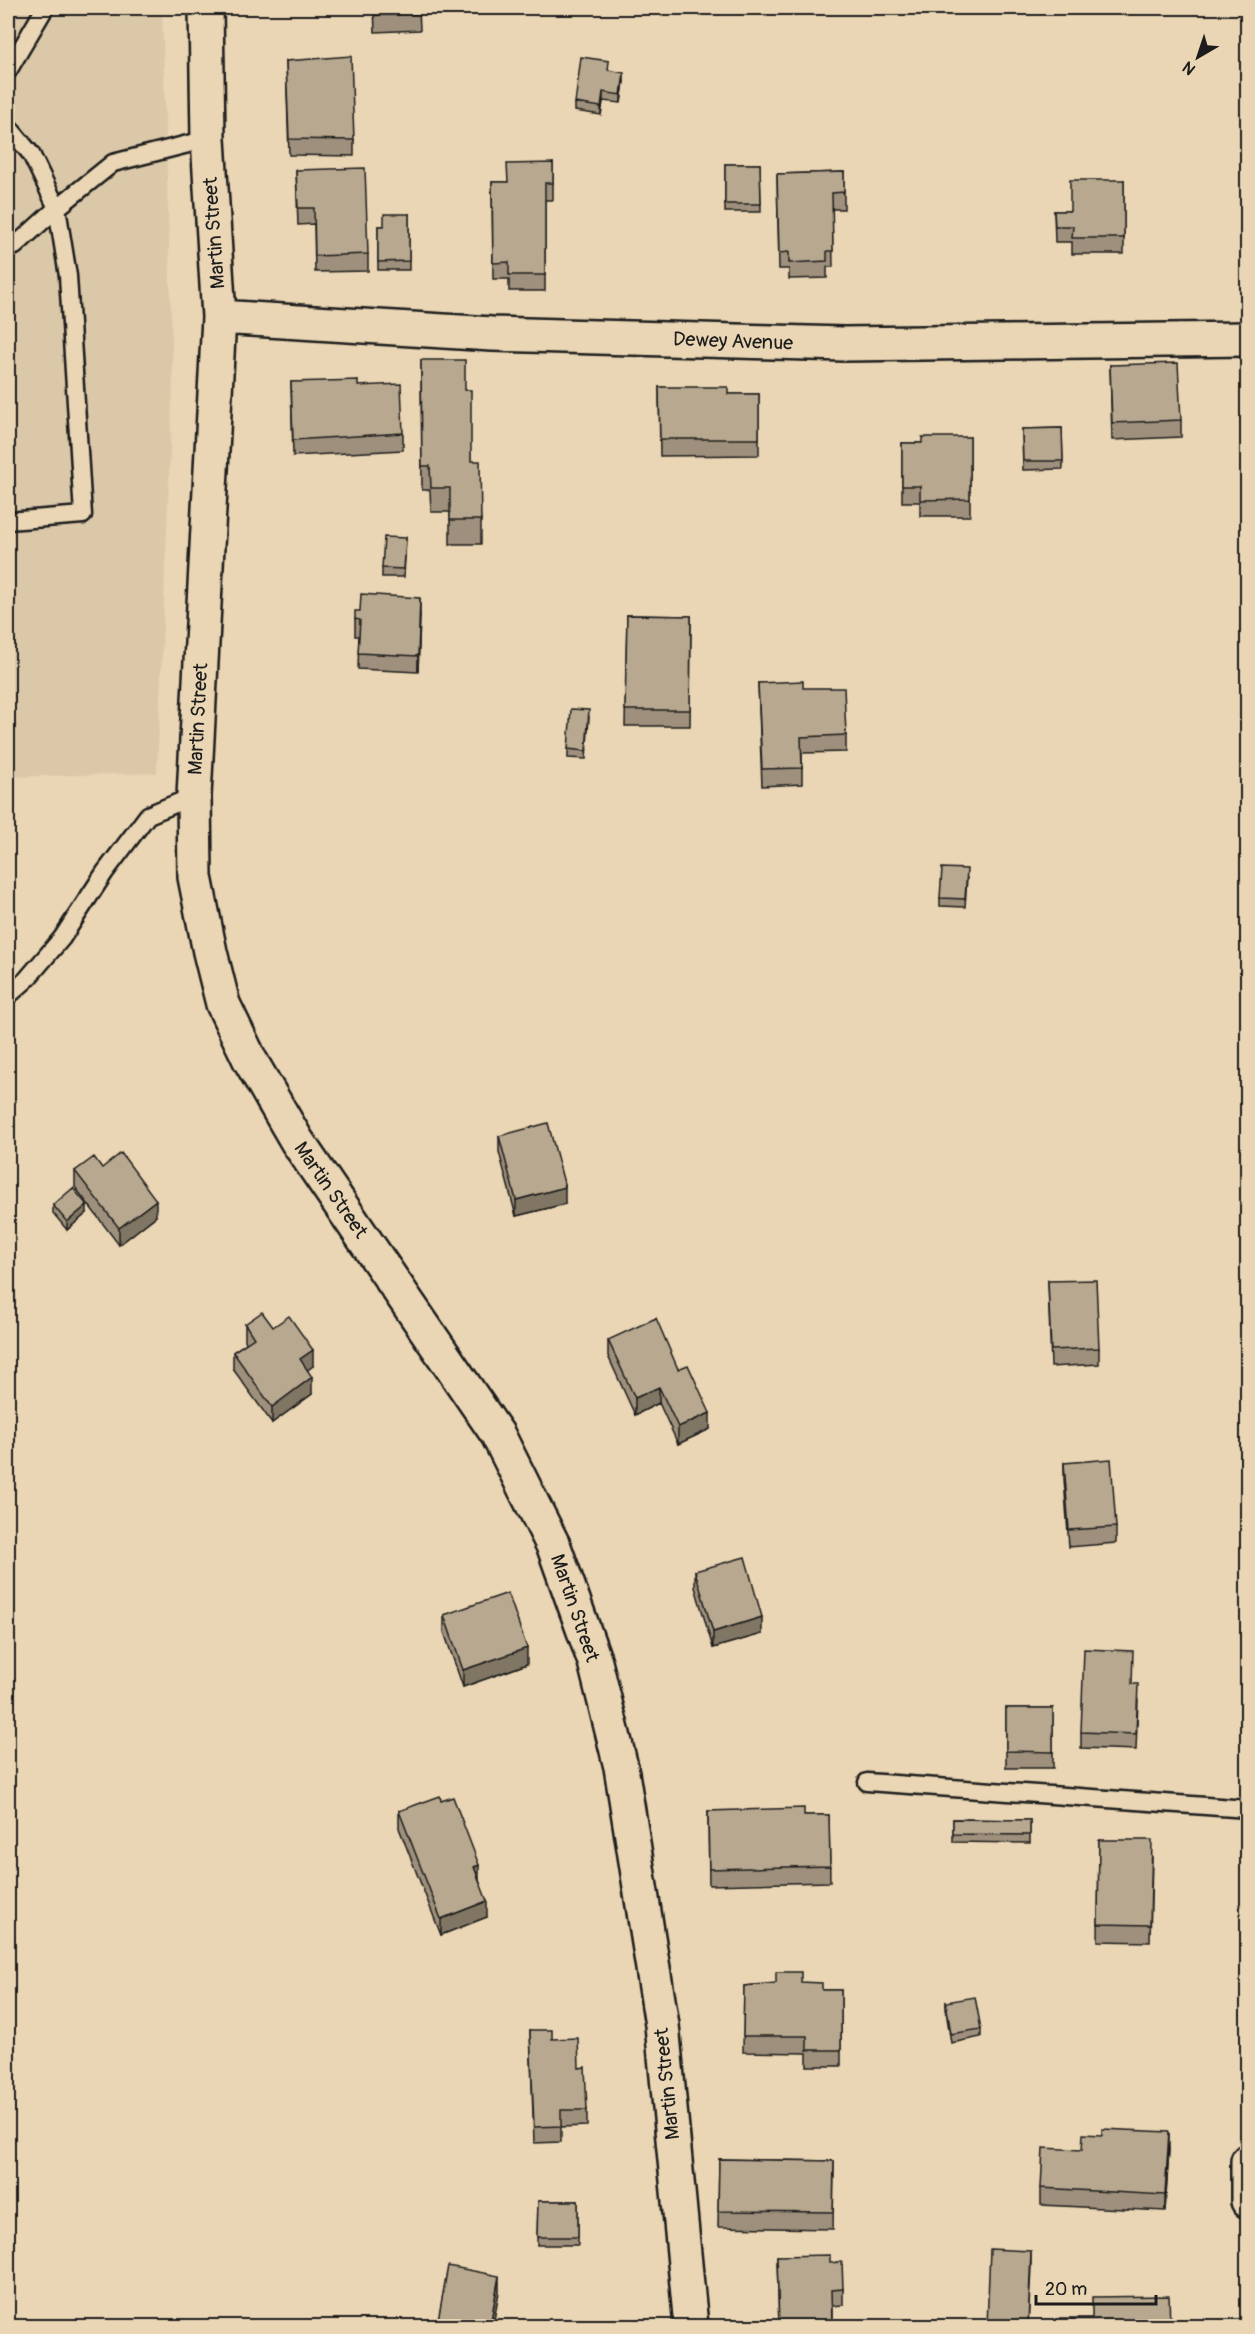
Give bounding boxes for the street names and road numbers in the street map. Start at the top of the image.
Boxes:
street label: Martin Street [198,175,230,290]
street label: Dewey Avenue [673,326,794,356]
street label: Martin Street [183,661,213,776]
street label: Martin Street [289,1137,374,1244]
street label: Martin Street [545,1551,605,1666]
street label: Martin Street [649,2026,685,2141]

